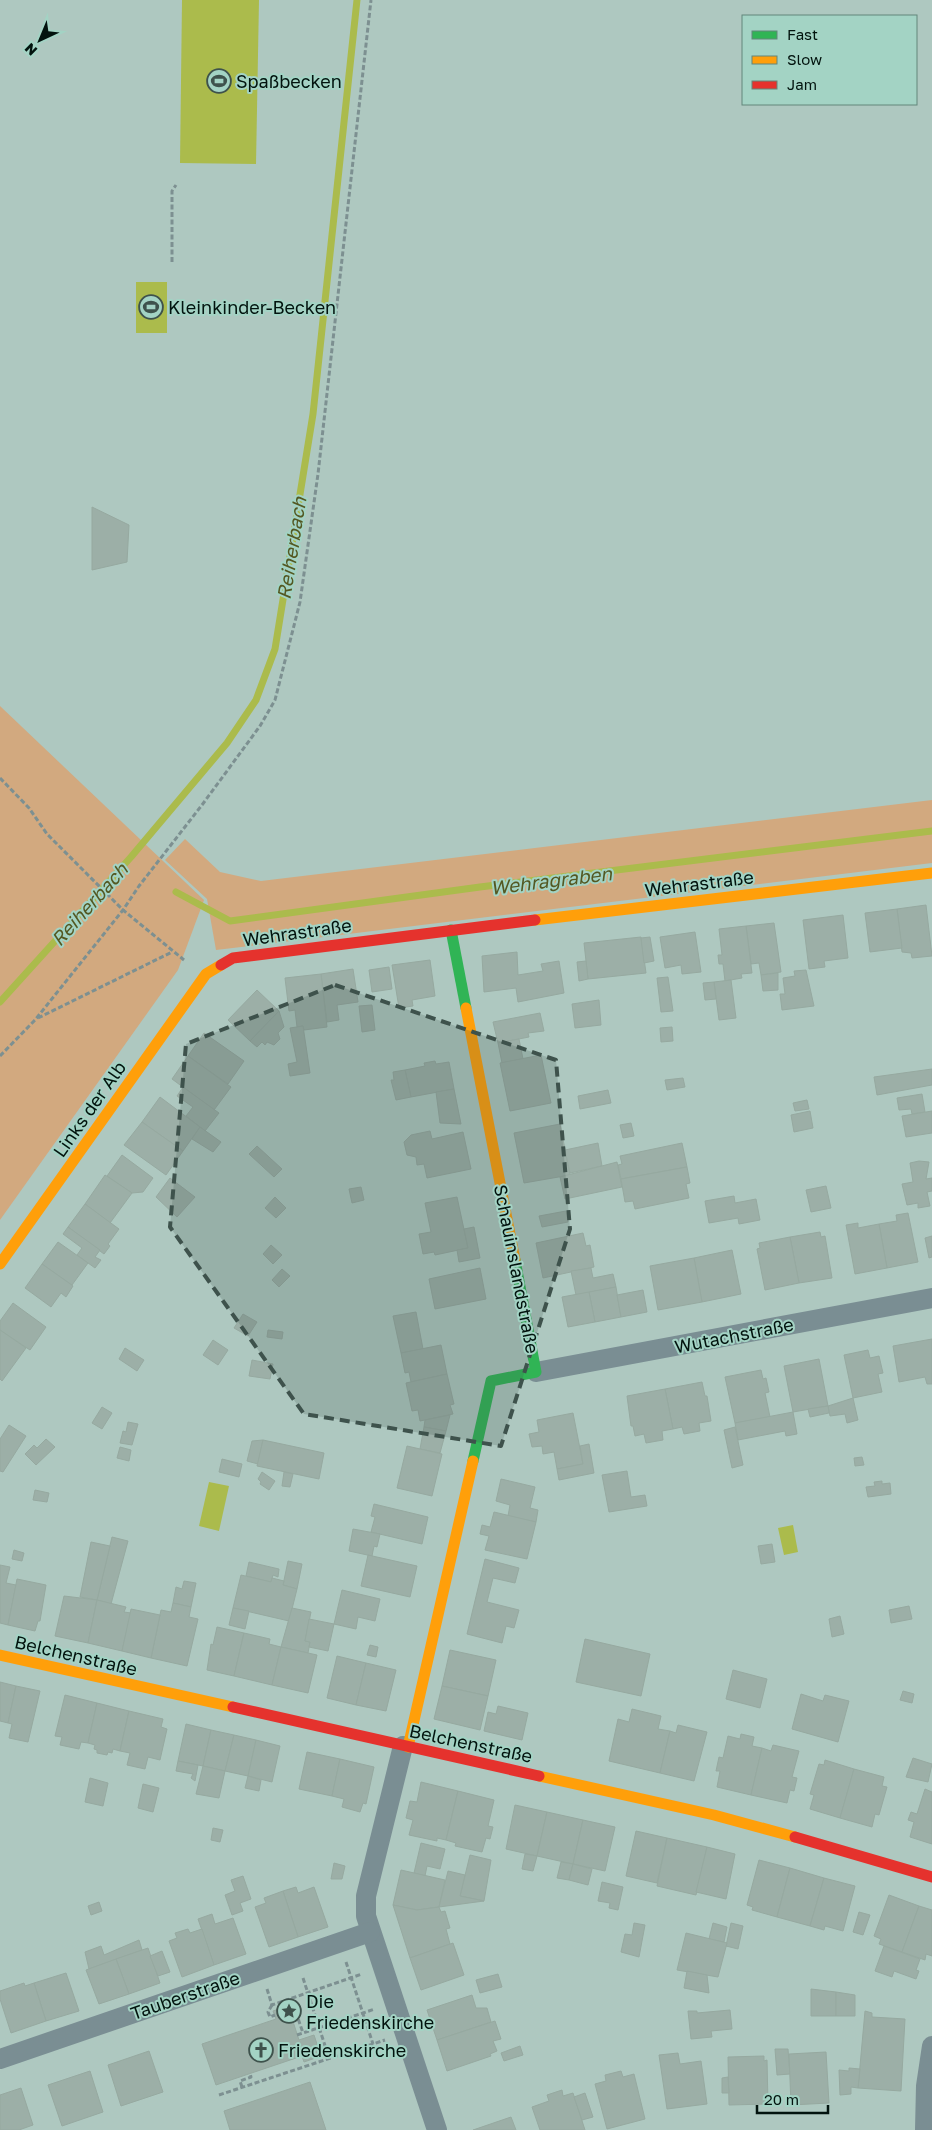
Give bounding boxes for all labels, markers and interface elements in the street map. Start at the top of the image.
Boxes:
north arrow [15,15,65,65]
legend [742,15,917,105]
text: Fast [787,25,818,43]
text: N [21,40,40,60]
text: Slow [787,50,822,68]
sports icon: Spaßbecken [206,68,232,94]
place label: Spaßbecken [236,70,342,92]
text: Jam [787,75,817,93]
sports icon: Kleinkinder-Becken [138,294,164,320]
place label: Kleinkinder-Becken [168,296,336,318]
water label: Reiherbach [272,494,311,601]
water label: Reiherbach [46,857,133,950]
water label: Wehragraben [489,861,614,899]
street label: Wehrastraße [643,865,755,901]
street label: Wehrastraße [241,913,353,951]
street label: Links der Alb [48,1057,130,1161]
street label: Schauinslandstraße [490,1183,544,1355]
street label: Wutachstraße [673,1313,795,1357]
street label: Belchenstraße [13,1630,139,1680]
street label: Belchenstraße [408,1719,534,1767]
street label: Tauberstraße [128,1966,242,2024]
place label: Die Friedenskirche [306,1990,434,2033]
place icon: Die Friedenskirche [276,1998,302,2024]
church icon: Friedenskirche [248,2037,274,2063]
place label: Friedenskirche [278,2039,406,2061]
scale bar [757,2082,828,2114]
text: 20 m [764,2090,799,2108]

